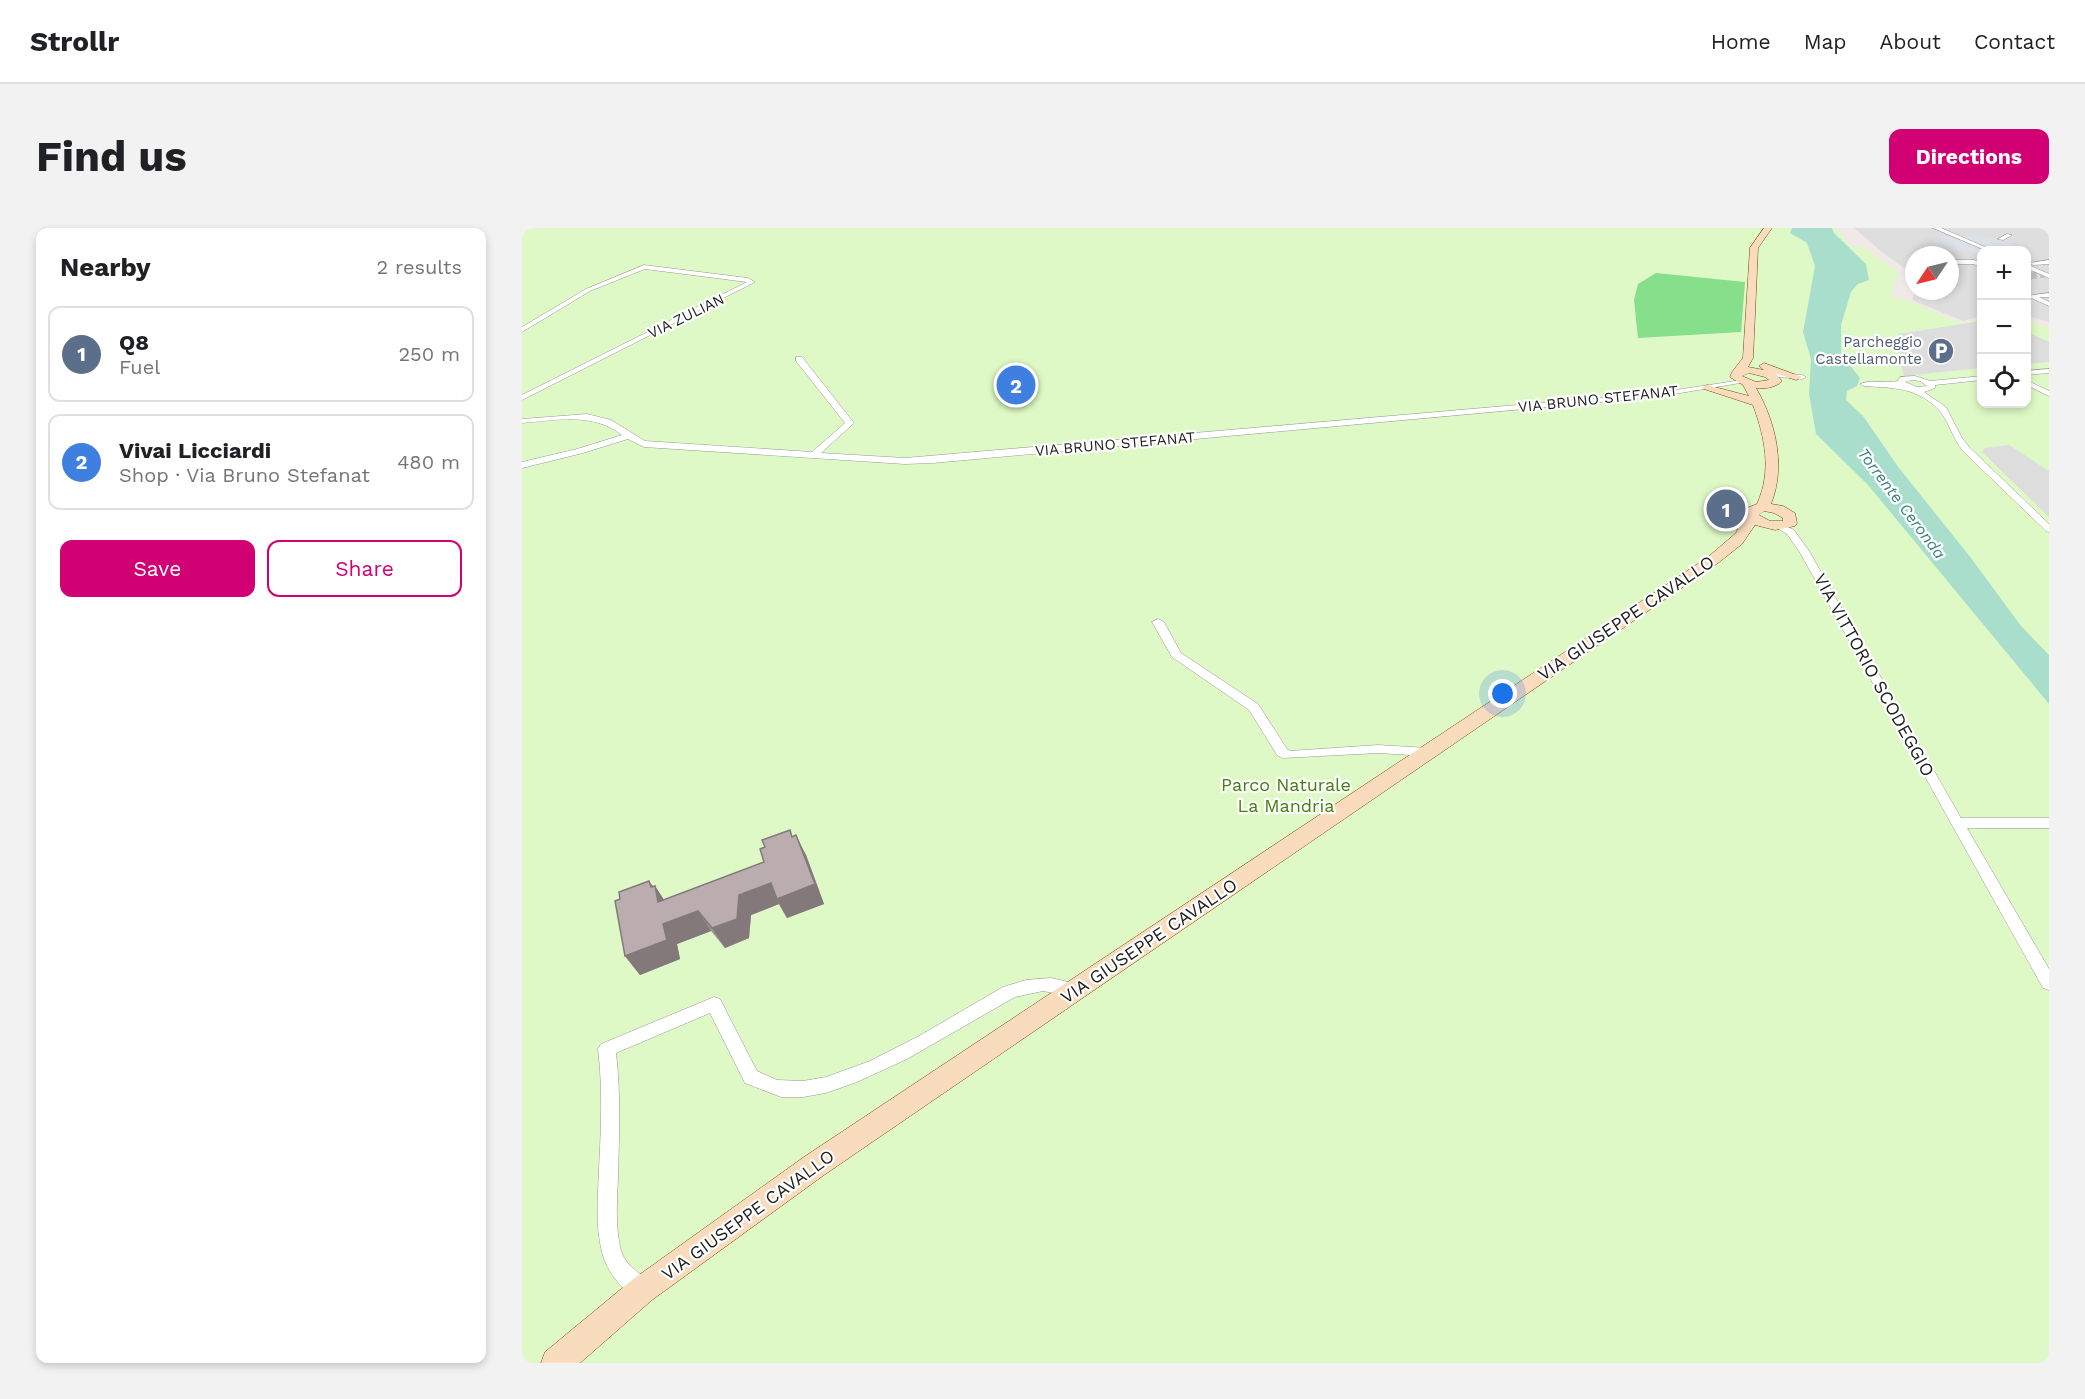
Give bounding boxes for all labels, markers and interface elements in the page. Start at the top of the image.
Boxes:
text: Strollr [30,25,119,58]
text: Home [1711,29,1771,54]
text: Map [1804,29,1847,54]
text: About [1880,29,1941,54]
text: Contact [1974,29,2055,54]
button: Directions [1889,129,2049,184]
text: Find us [36,132,187,181]
north arrow [1905,246,1959,300]
map controls [1977,246,2031,408]
button: + [1977,246,2031,300]
text: Nearby [60,252,151,282]
text: 2 results [377,255,462,279]
street label: VIA ZULIAN [645,290,727,342]
button: − [1977,300,2031,354]
text: Q8 [119,330,149,355]
place label: Parcheggio Castellamonte [1815,333,1922,368]
parking icon: Parcheggio Castellamonte [1926,336,1956,366]
text: 1 [77,342,86,366]
text: 250 m [398,342,460,366]
button: locate [1977,354,2031,408]
text: Fuel [119,355,160,379]
pin: 2 [996,362,1036,408]
street label: VIA BRUNO STEFANAT [1517,382,1679,416]
street label: VIA BRUNO STEFANAT [1034,428,1196,460]
text: Vivai Licciardi [119,438,271,463]
water label: Torrente Ceronda [1854,444,1950,563]
text: 2 [76,450,87,474]
text: 480 m [397,450,460,474]
text: Shop · Via Bruno Stefanat [119,463,370,487]
pin: 1 [1706,486,1746,532]
button: Save [60,540,255,597]
button: Share [267,540,462,597]
street label: VIA GIUSEPPE CAVALLO [1534,551,1718,684]
street label: VIA VITTORIO SCODEGGIO [1810,570,1939,780]
your location [1488,679,1517,708]
park label: Parco Naturale La Mandria [1221,774,1351,816]
street label: VIA GIUSEPPE CAVALLO [1057,874,1241,1007]
street label: VIA GIUSEPPE CAVALLO [657,1145,838,1284]

